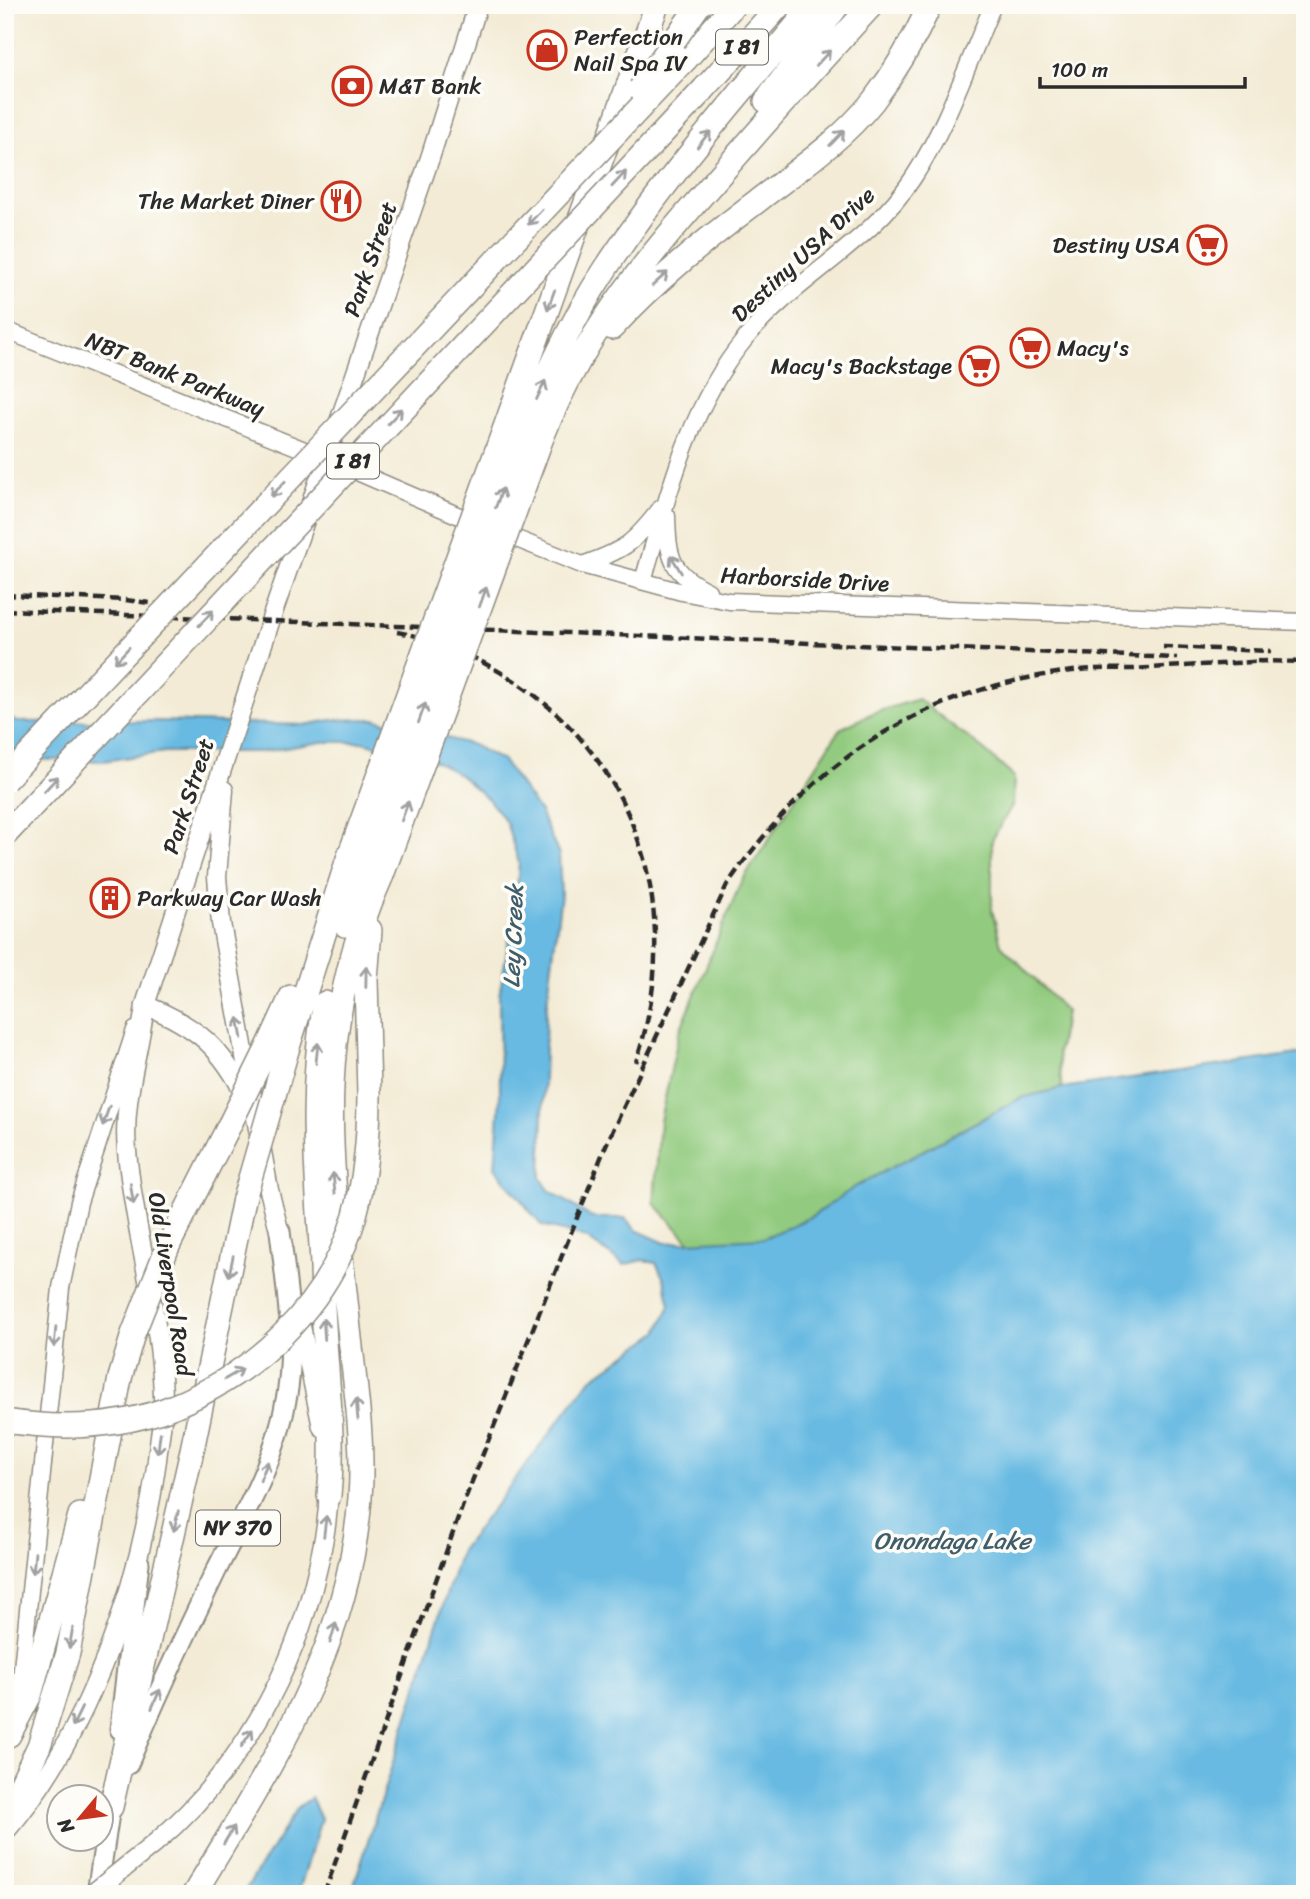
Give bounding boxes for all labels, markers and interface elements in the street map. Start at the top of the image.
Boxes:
place label: Perfection Nail Spa IV [574,17,689,84]
shop icon: Perfection Nail Spa IV [526,29,568,71]
road number: I 81 [716,30,768,64]
scale bar [1040,46,1245,90]
one-way arrow [814,50,831,67]
text: 100 m [1051,51,1108,89]
bank icon: M&T Bank [331,65,373,107]
place label: M&T Bank [379,66,481,107]
one-way arrow [829,129,846,146]
one-way arrow [697,130,712,148]
one-way arrow [610,171,627,188]
street label: Destiny USA Drive [721,176,885,333]
restaurant icon: The Market Diner [320,180,362,222]
place label: The Market Diner [138,181,316,222]
street label: Park Street [332,196,409,323]
one-way arrow [527,208,543,226]
supermarket icon: Destiny USA [1186,224,1228,266]
place label: Destiny USA [1052,225,1180,266]
one-way arrow [651,271,669,287]
one-way arrow [544,288,556,310]
street label: NBT Bank Parkway [79,320,271,429]
supermarket icon: Macy's [1009,327,1051,369]
place label: Macy's [1057,328,1129,369]
supermarket icon: Macy's Backstage [958,345,1000,387]
place label: Macy's Backstage [771,346,952,387]
one-way arrow [535,380,548,401]
one-way arrow [387,408,404,425]
road number: I 81 [327,444,379,478]
one-way arrow [269,480,286,497]
one-way arrow [493,488,506,510]
one-way arrow [669,555,683,575]
street label: Harborside Drive [720,555,890,604]
one-way arrow [478,587,490,609]
one-way arrow [198,610,215,627]
one-way arrow [114,646,130,664]
one-way arrow [417,702,429,724]
street label: Park Street [150,733,227,860]
one-way arrow [43,776,60,793]
one-way arrow [400,801,412,823]
building icon: Parkway Car Wash [89,877,131,919]
place label: Parkway Car Wash [137,878,322,919]
water label: Ley Creek [490,882,536,988]
one-way arrow [359,965,373,988]
one-way arrow [233,1017,247,1040]
one-way arrow [310,1042,323,1065]
one-way arrow [99,1104,111,1126]
one-way arrow [327,1172,340,1195]
one-way arrow [126,1182,139,1205]
street label: Old Liverpool Road [136,1189,206,1381]
one-way arrow [223,1254,237,1277]
one-way arrow [318,1318,331,1341]
one-way arrow [48,1325,61,1347]
one-way arrow [224,1367,244,1381]
one-way arrow [350,1398,363,1421]
one-way arrow [152,1431,165,1454]
one-way arrow [258,1461,271,1483]
one-way arrow [169,1510,182,1532]
road number: NY 370 [196,1510,280,1546]
one-way arrow [319,1515,332,1538]
water label: Onondaga Lake [874,1520,1033,1562]
one-way arrow [27,1551,40,1574]
one-way arrow [327,1623,340,1645]
one-way arrow [64,1626,77,1649]
one-way arrow [150,1689,163,1710]
one-way arrow [70,1706,84,1727]
one-way arrow [240,1728,254,1748]
north arrow [46,1784,116,1854]
text: N [48,1812,84,1841]
one-way arrow [222,1825,236,1845]

